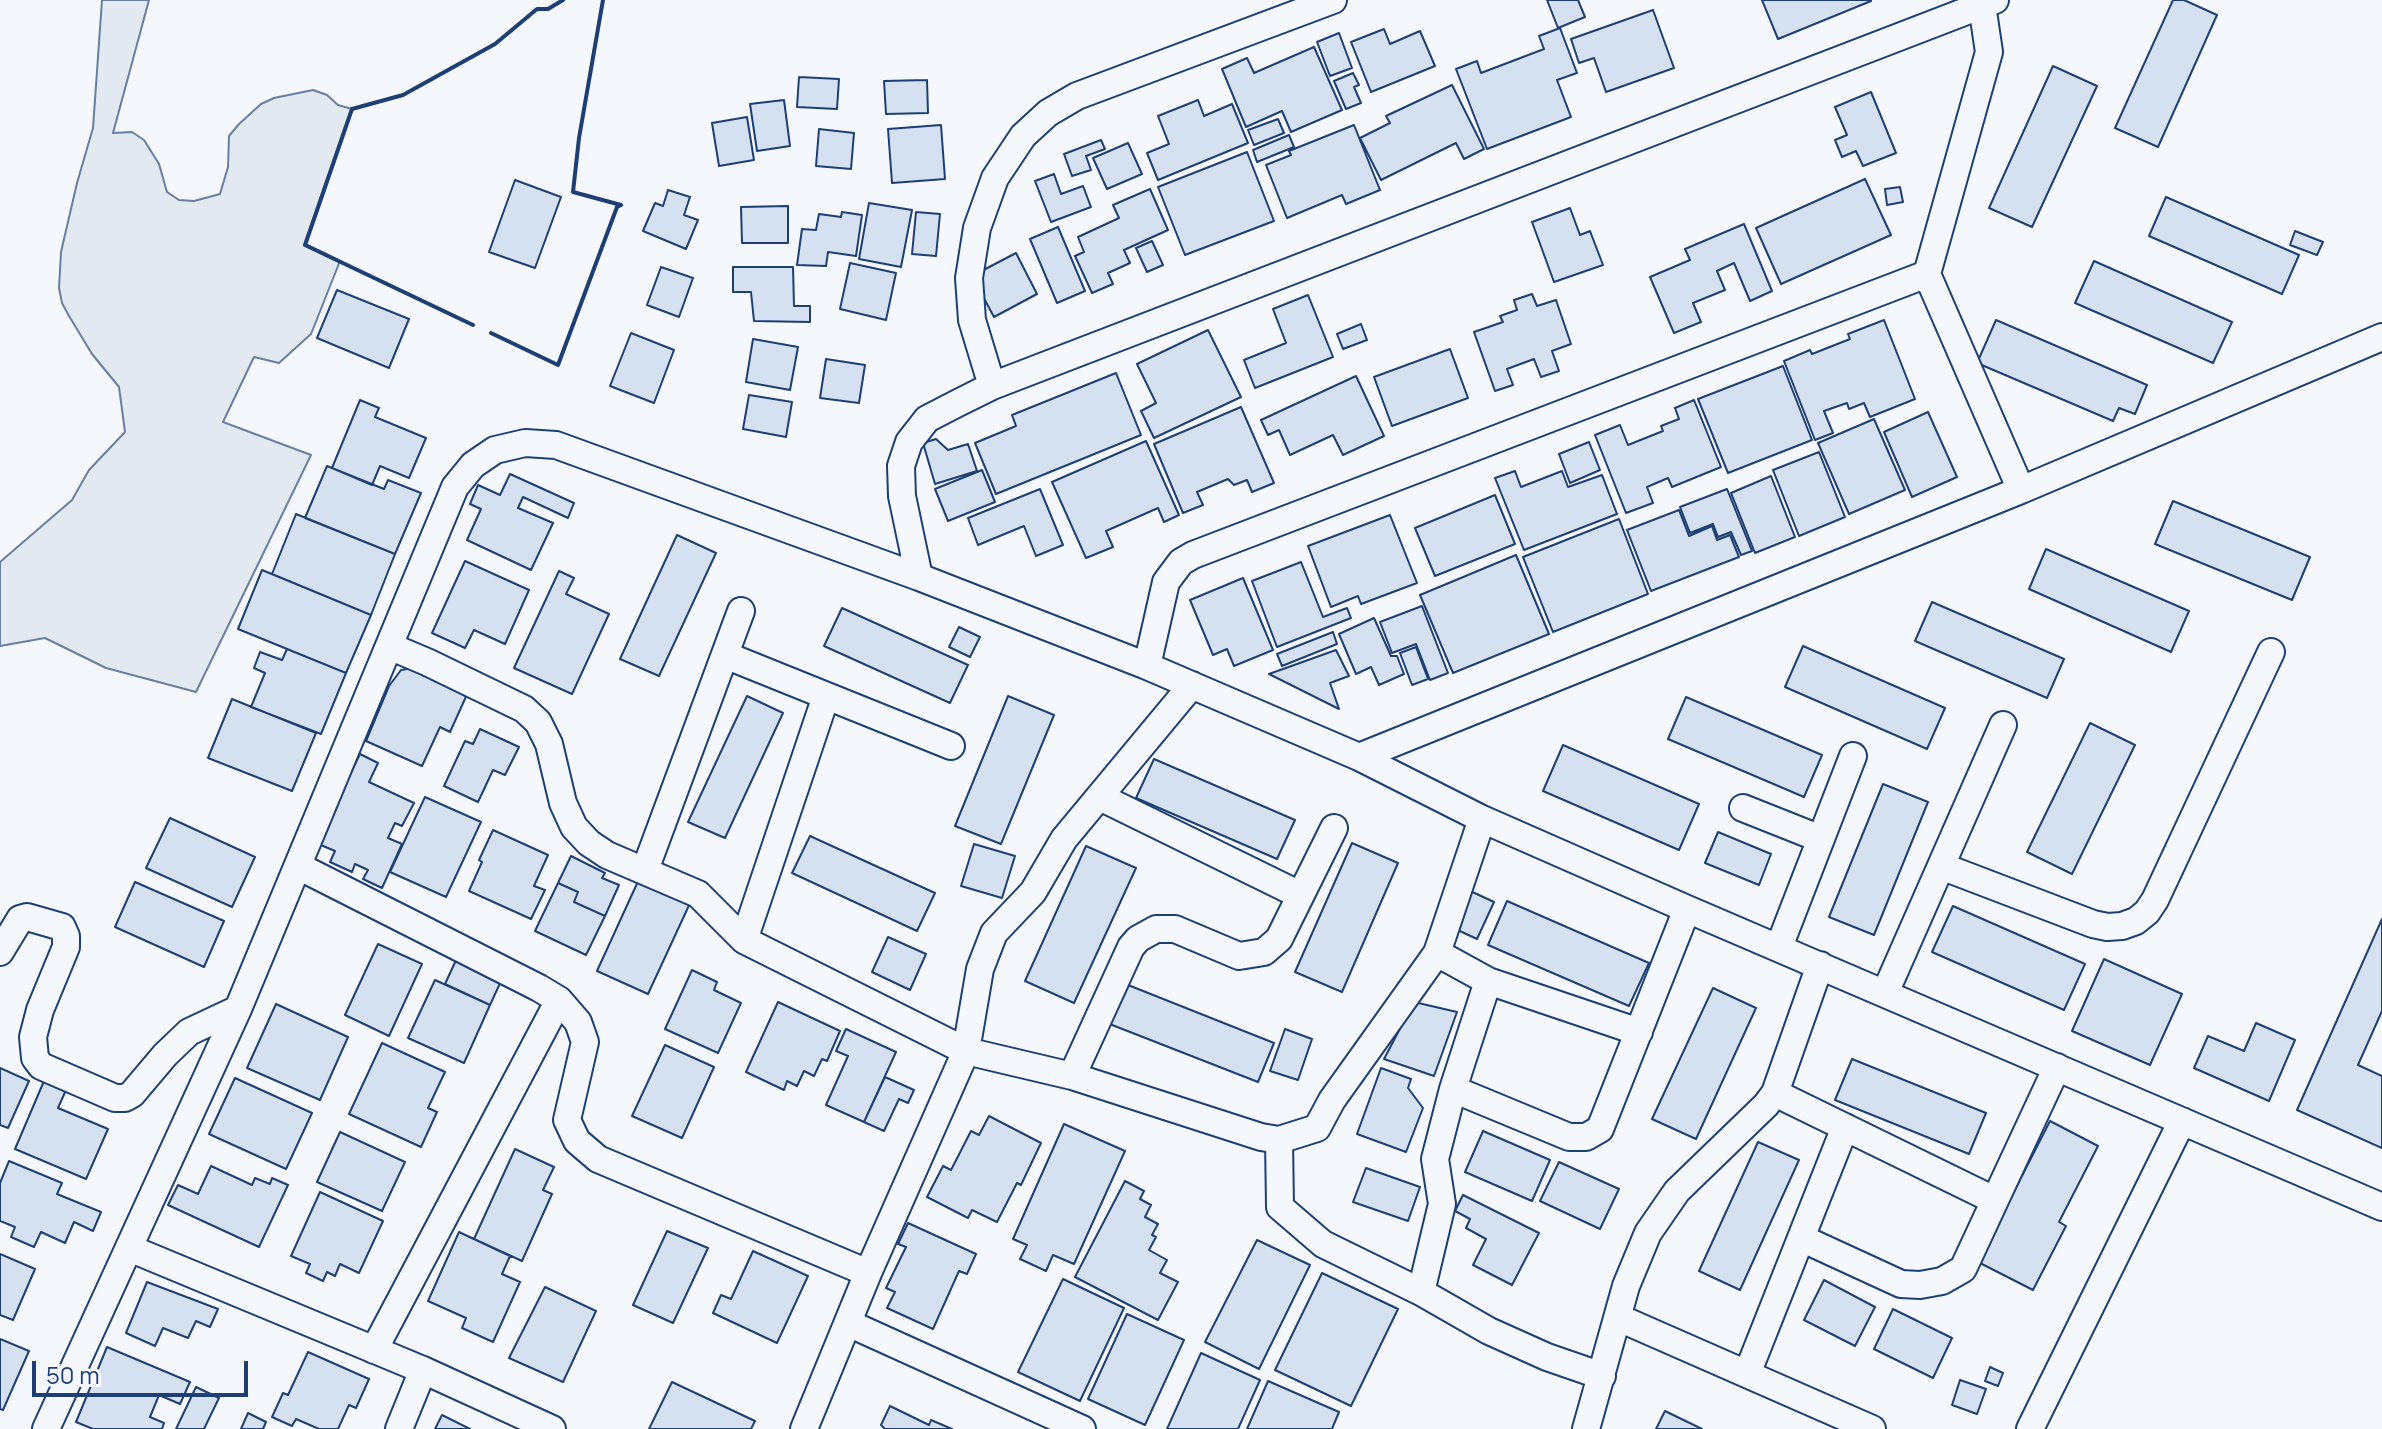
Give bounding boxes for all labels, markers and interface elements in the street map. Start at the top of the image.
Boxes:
scale bar [36,1345,252,1395]
text: 50 m [46,1358,100,1391]

